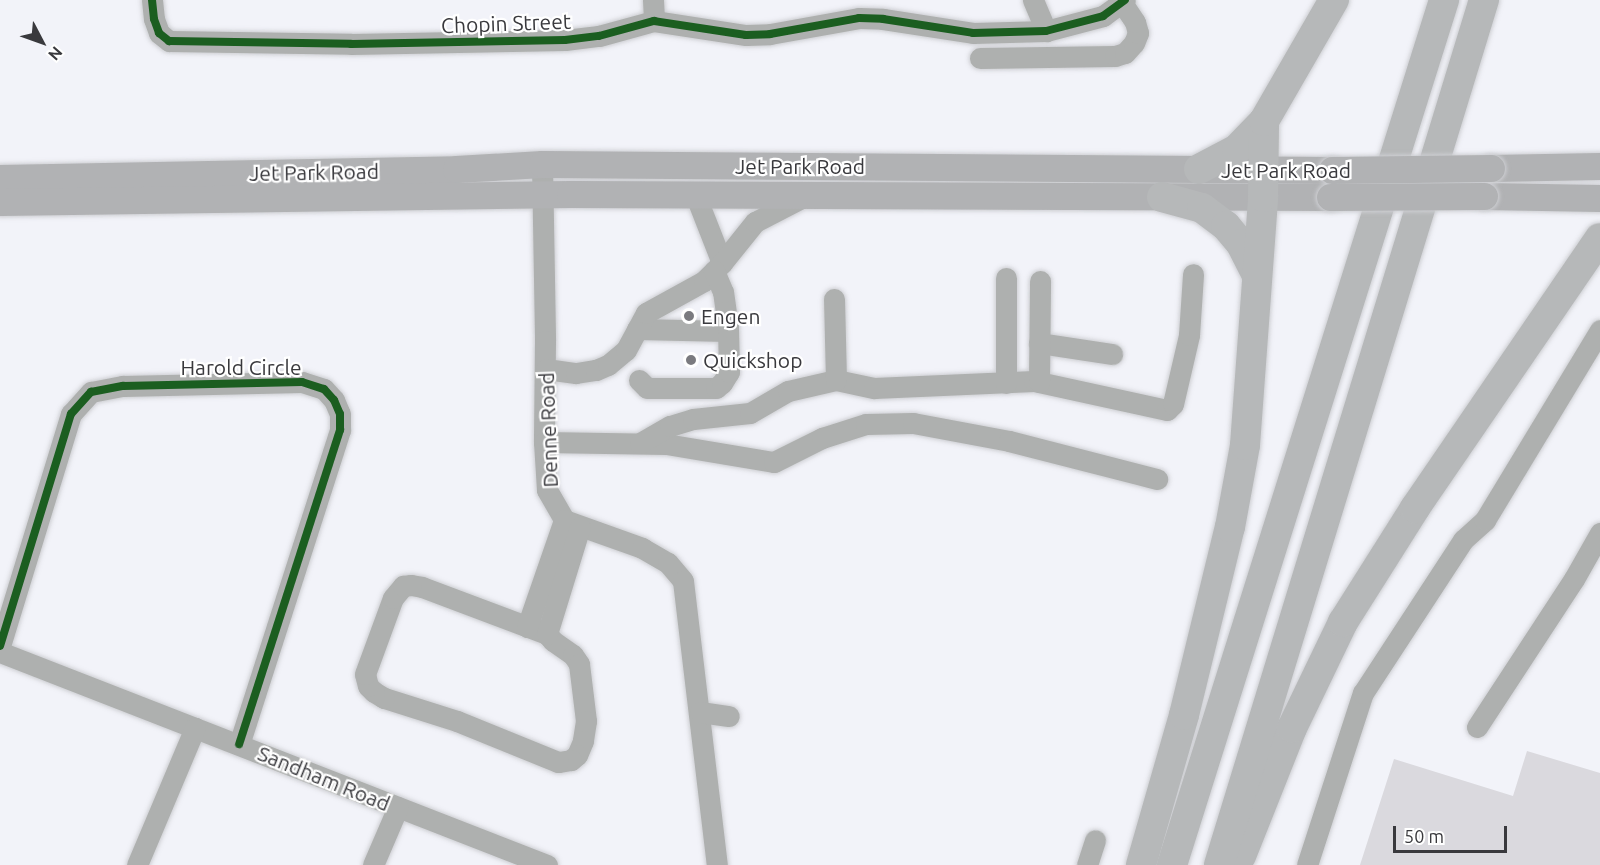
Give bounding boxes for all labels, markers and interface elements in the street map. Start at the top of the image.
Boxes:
street label: Chopin Street [441,8,571,38]
north arrow [12,12,72,72]
text: N [45,43,66,64]
street label: Jet Park Road [735,153,865,179]
street label: Jet Park Road [1221,157,1351,183]
street label: Jet Park Road [249,158,379,186]
place label: Engen [701,303,760,329]
marker: Engen [682,309,696,323]
place label: Quickshop [703,347,802,373]
marker: Quickshop [684,353,698,367]
street label: Harold Circle [180,354,302,380]
street label: Denne Road [533,372,563,488]
street label: Sandham Road [254,740,394,816]
scale bar [1396,814,1510,852]
text: 50 m [1404,826,1444,846]

